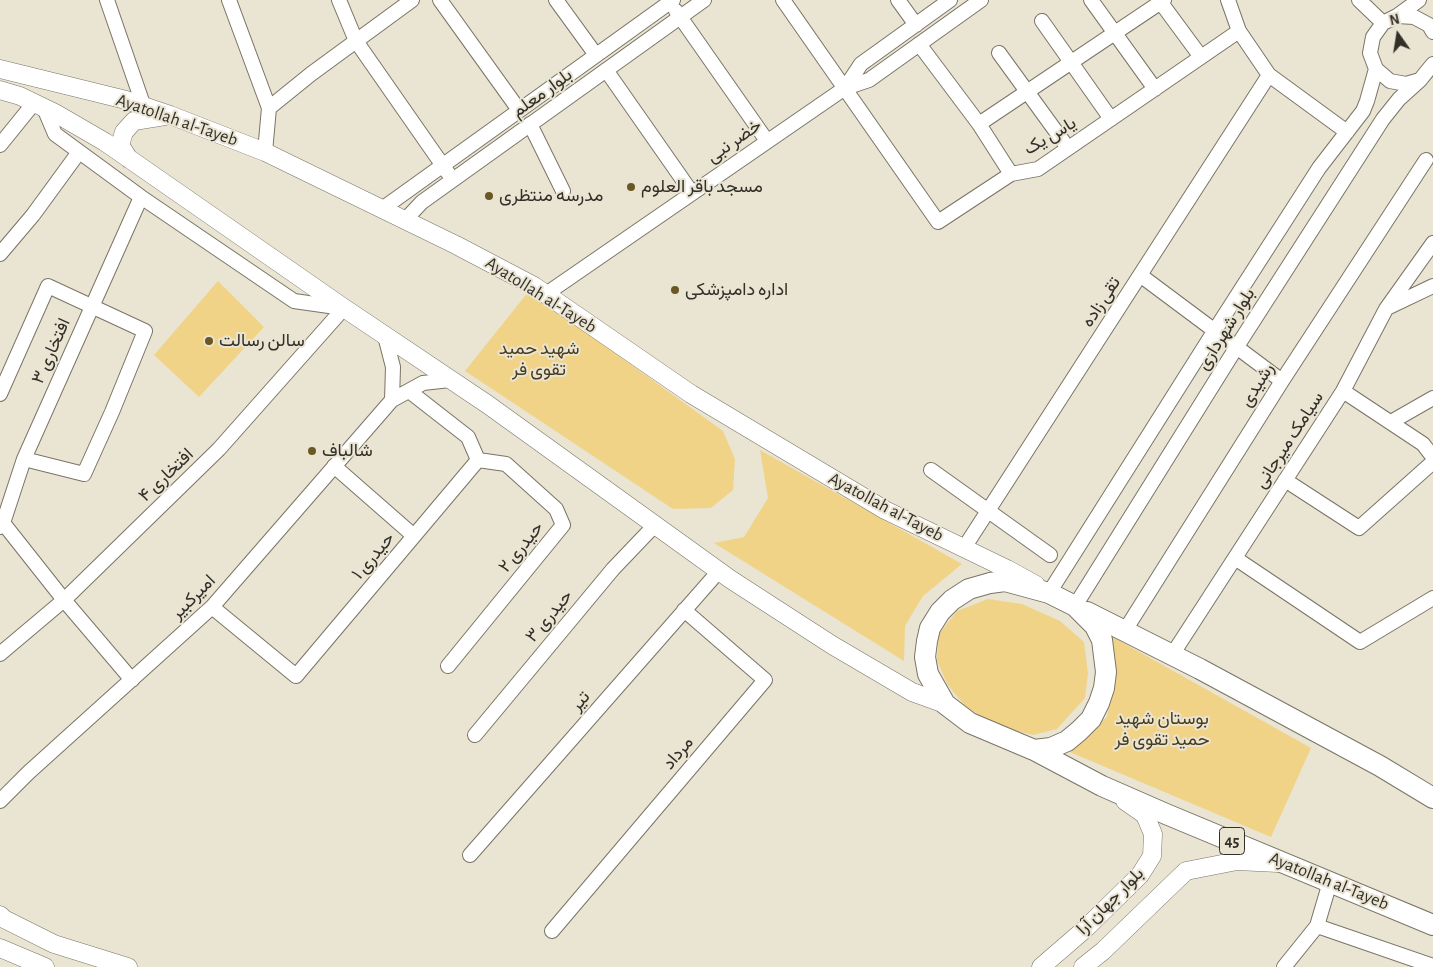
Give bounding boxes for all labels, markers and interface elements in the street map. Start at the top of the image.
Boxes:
north arrow [1373,10,1423,60]
text: N [1388,12,1401,28]
street label: بلوار معلم [508,64,576,122]
street label: Ayatollah al-Tayeb [113,89,241,151]
street label: یاس یک [1020,112,1080,160]
street label: خضر نبی [702,114,766,168]
place label: مسجد باقر العلوم [641,176,763,198]
marker: مسجد باقر العلوم [625,181,637,193]
place label: مدرسه منتظری [499,185,603,207]
marker: مدرسه منتظری [483,190,495,202]
street label: Ayatollah al-Tayeb [481,252,601,338]
street label: تقی زاده [1077,273,1125,331]
place label: اداره دامپزشکی [685,279,788,301]
marker: اداره دامپزشکی [669,284,681,296]
street label: بلوار شهرداری [1192,284,1260,374]
street label: افتخاری ۳ [27,315,75,387]
place label: سالن رسالت [219,330,305,352]
marker: سالن رسالت [203,335,215,347]
park label: شهید حمید تقوی فر [499,338,579,380]
street label: رشیدی [1235,359,1279,411]
street label: سیامک میرجانی [1250,388,1328,492]
place label: شالباف [322,440,373,462]
street label: افتخاری ۴ [134,444,198,506]
marker: شالباف [306,445,318,457]
street label: Ayatollah al-Tayeb [825,468,947,546]
street label: حیدری ۲ [494,517,548,577]
street label: حیدری ۱ [347,528,399,584]
street label: امیرکبیر [166,570,220,624]
street label: حیدری ۳ [521,585,577,647]
street label: تیر [565,687,595,715]
park label: بوستان شهید حمید تقوی فر [1114,708,1210,751]
street label: مرداد [658,732,698,774]
road number: 45 [1220,828,1244,854]
street label: Ayatollah al-Tayeb [1266,847,1392,915]
street label: بلوار جهان آرا [1072,863,1148,939]

